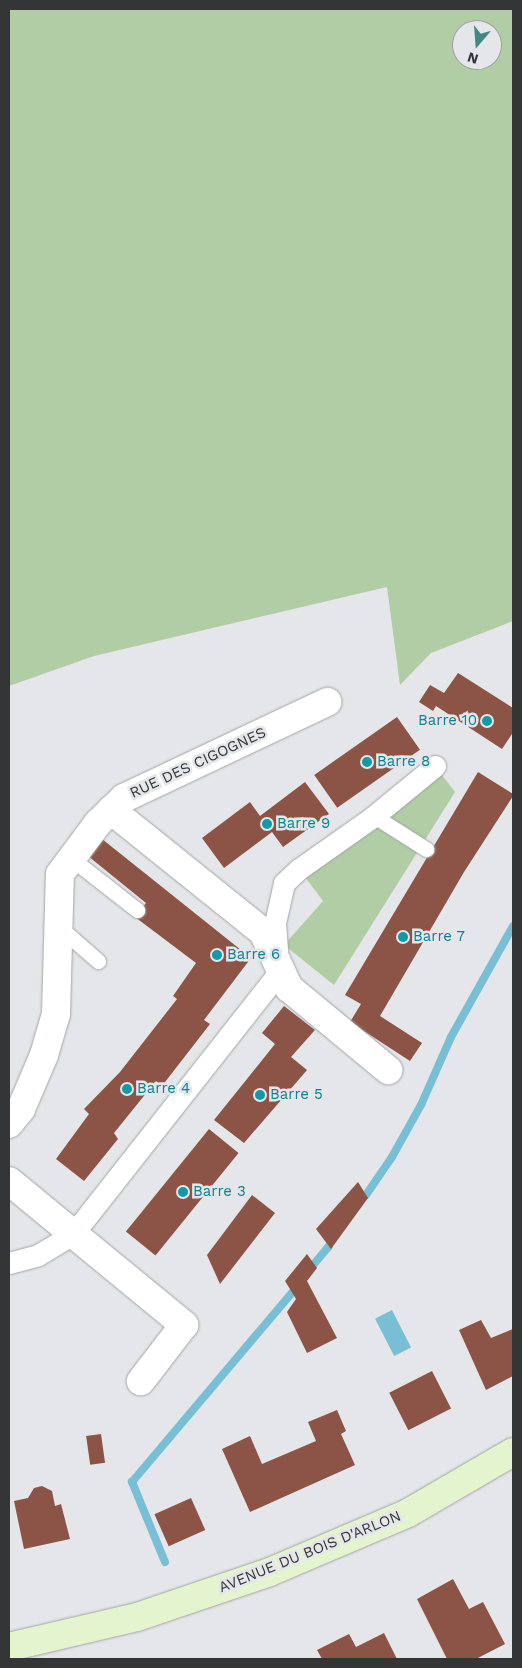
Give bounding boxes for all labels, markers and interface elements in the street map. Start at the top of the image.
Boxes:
north arrow [452,20,502,70]
text: N [465,49,480,68]
place label: Barre 10 [418,712,477,730]
marker: Barre 10 [481,715,493,727]
street label: RUE DES CIGOGNES [127,724,269,802]
place label: Barre 8 [377,753,430,771]
marker: Barre 8 [361,756,373,768]
place label: Barre 9 [277,815,330,833]
marker: Barre 9 [261,818,273,830]
place label: Barre 7 [413,928,465,946]
marker: Barre 7 [397,931,409,943]
place label: Barre 6 [227,946,280,964]
marker: Barre 6 [211,949,223,961]
place label: Barre 4 [137,1080,190,1098]
marker: Barre 4 [121,1083,133,1095]
place label: Barre 5 [270,1086,323,1104]
marker: Barre 5 [254,1089,266,1101]
place label: Barre 3 [193,1183,246,1201]
marker: Barre 3 [177,1186,189,1198]
street label: AVENUE DU BOIS D'ARLON [216,1507,404,1597]

